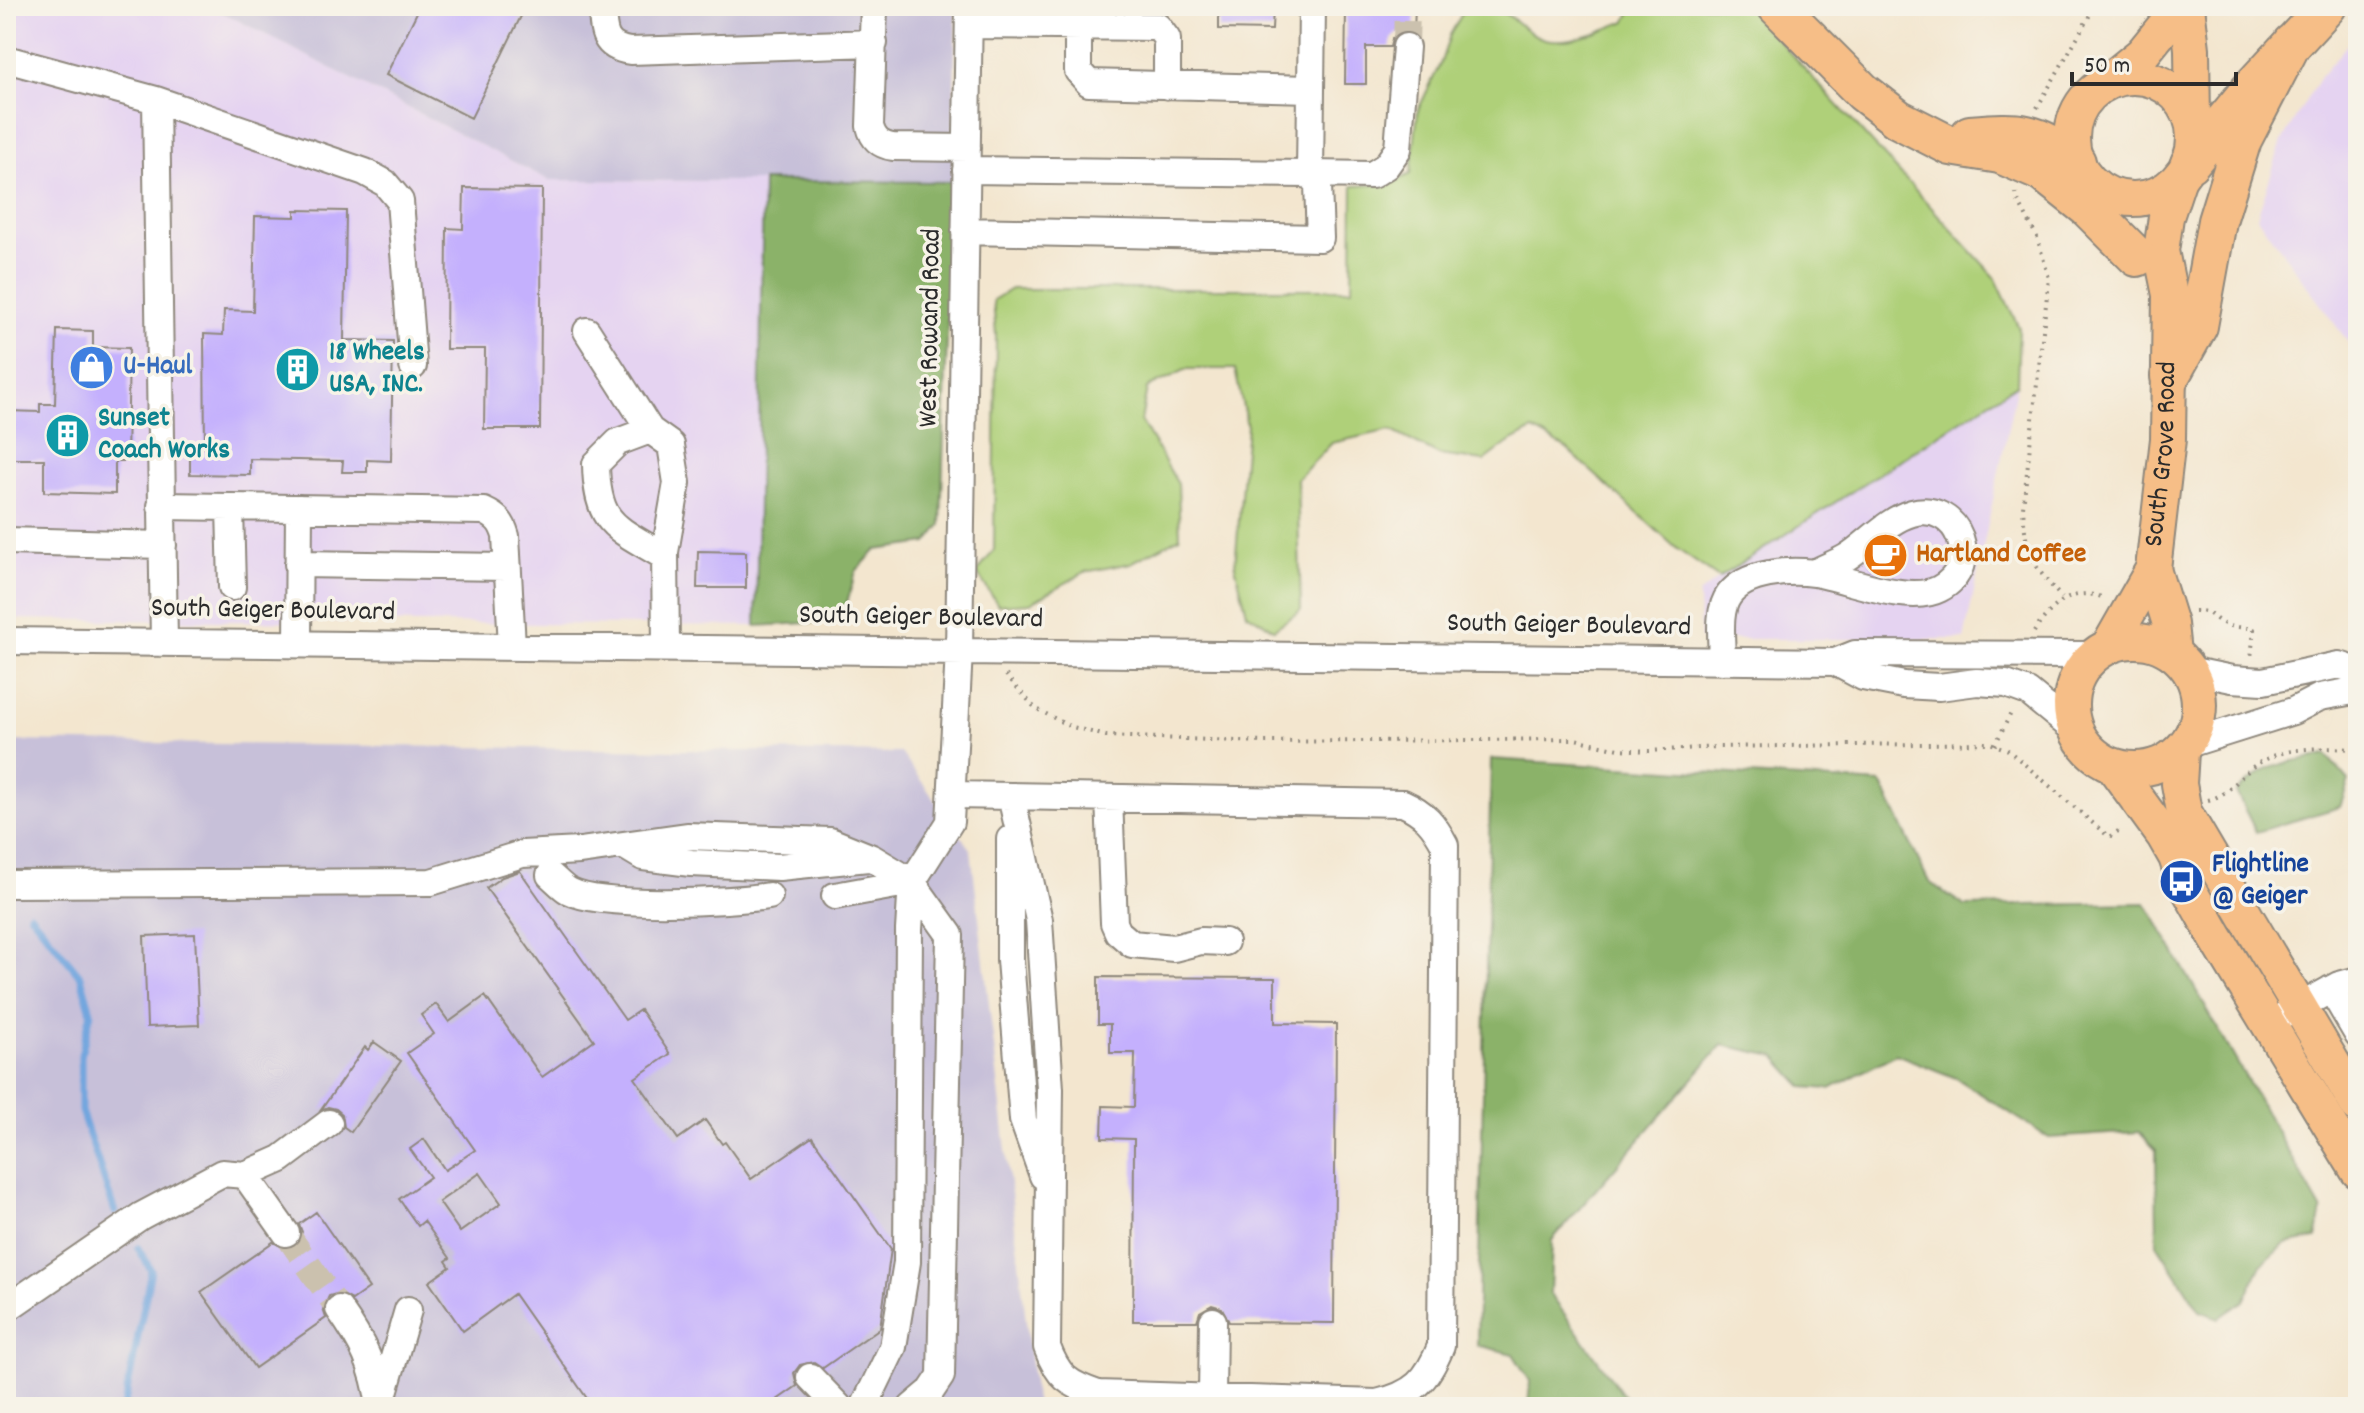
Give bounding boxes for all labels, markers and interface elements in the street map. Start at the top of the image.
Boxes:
scale bar [2072,36,2236,86]
text: 50 m [2084,50,2130,84]
street label: West Rowand Road [910,228,954,428]
place label: 18 Wheels USA, INC. [329,334,425,406]
shop icon: U-Haul [68,344,116,392]
building icon: 18 Wheels USA, INC. [274,346,322,394]
place label: U-Haul [123,348,193,388]
street label: South Grove Road [2136,361,2189,549]
place label: Sunset Coach Works [98,400,230,472]
building icon: Sunset Coach Works [43,412,91,460]
cafe icon: Hartland Coffee [1861,532,1909,580]
place label: Hartland Coffee [1916,536,2086,576]
street label: South Geiger Boulevard [150,590,396,634]
street label: South Geiger Boulevard [798,597,1044,641]
street label: South Geiger Boulevard [1446,605,1692,649]
place label: Flightline @ Geiger [2212,846,2309,918]
bus stop icon: Flightline @ Geiger [2157,858,2205,906]

